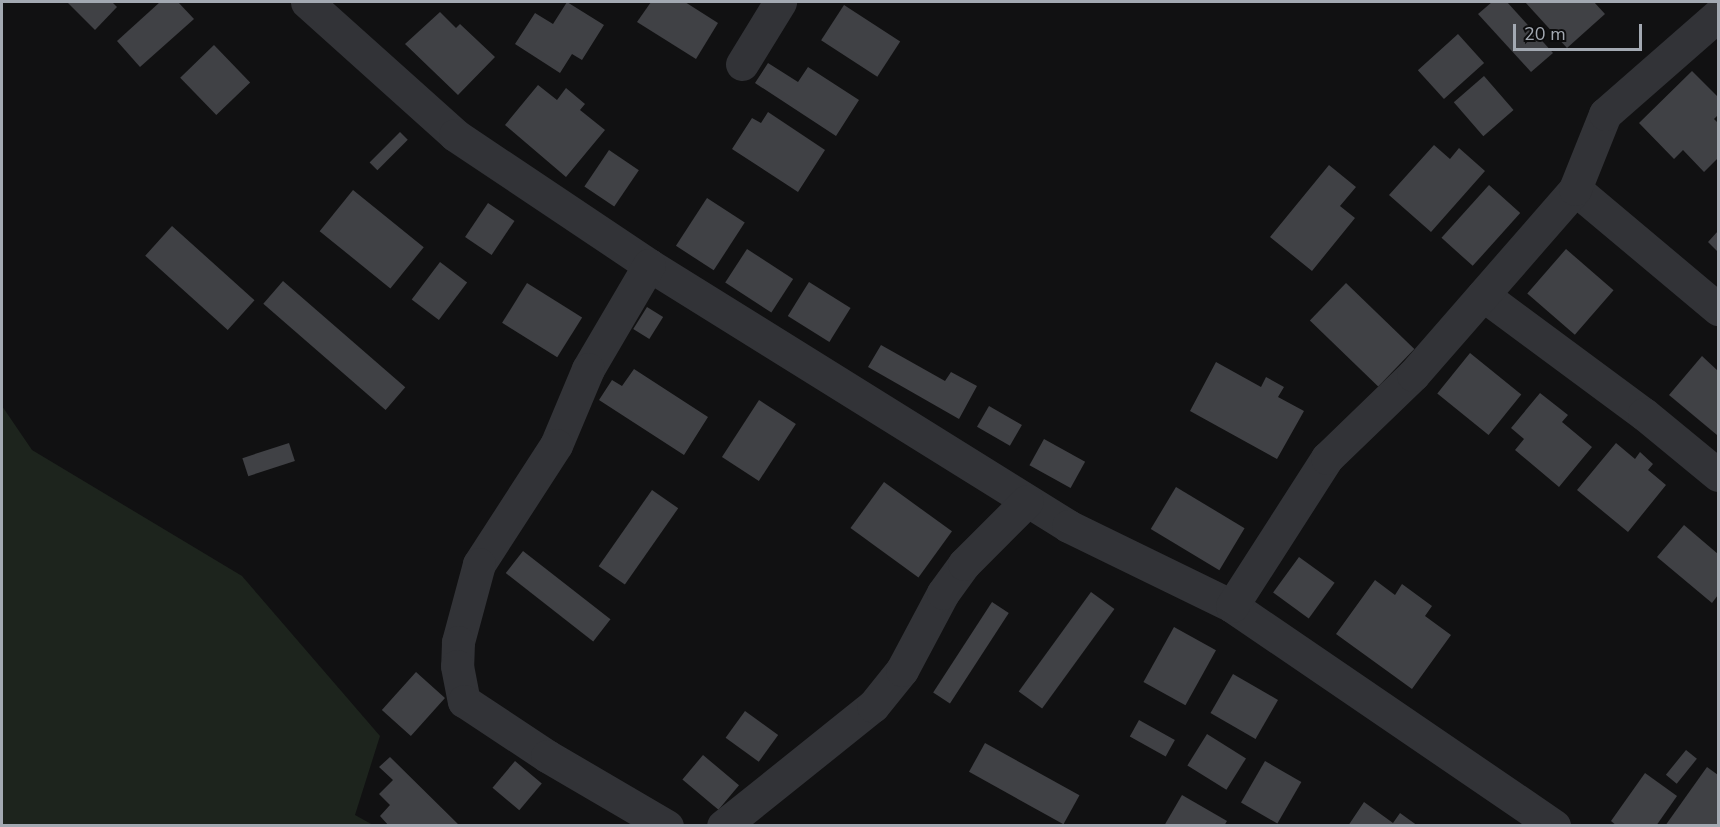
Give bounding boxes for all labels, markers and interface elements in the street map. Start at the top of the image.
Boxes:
scale bar [1516,12,1645,50]
text: 20 m [1524,22,1566,46]

